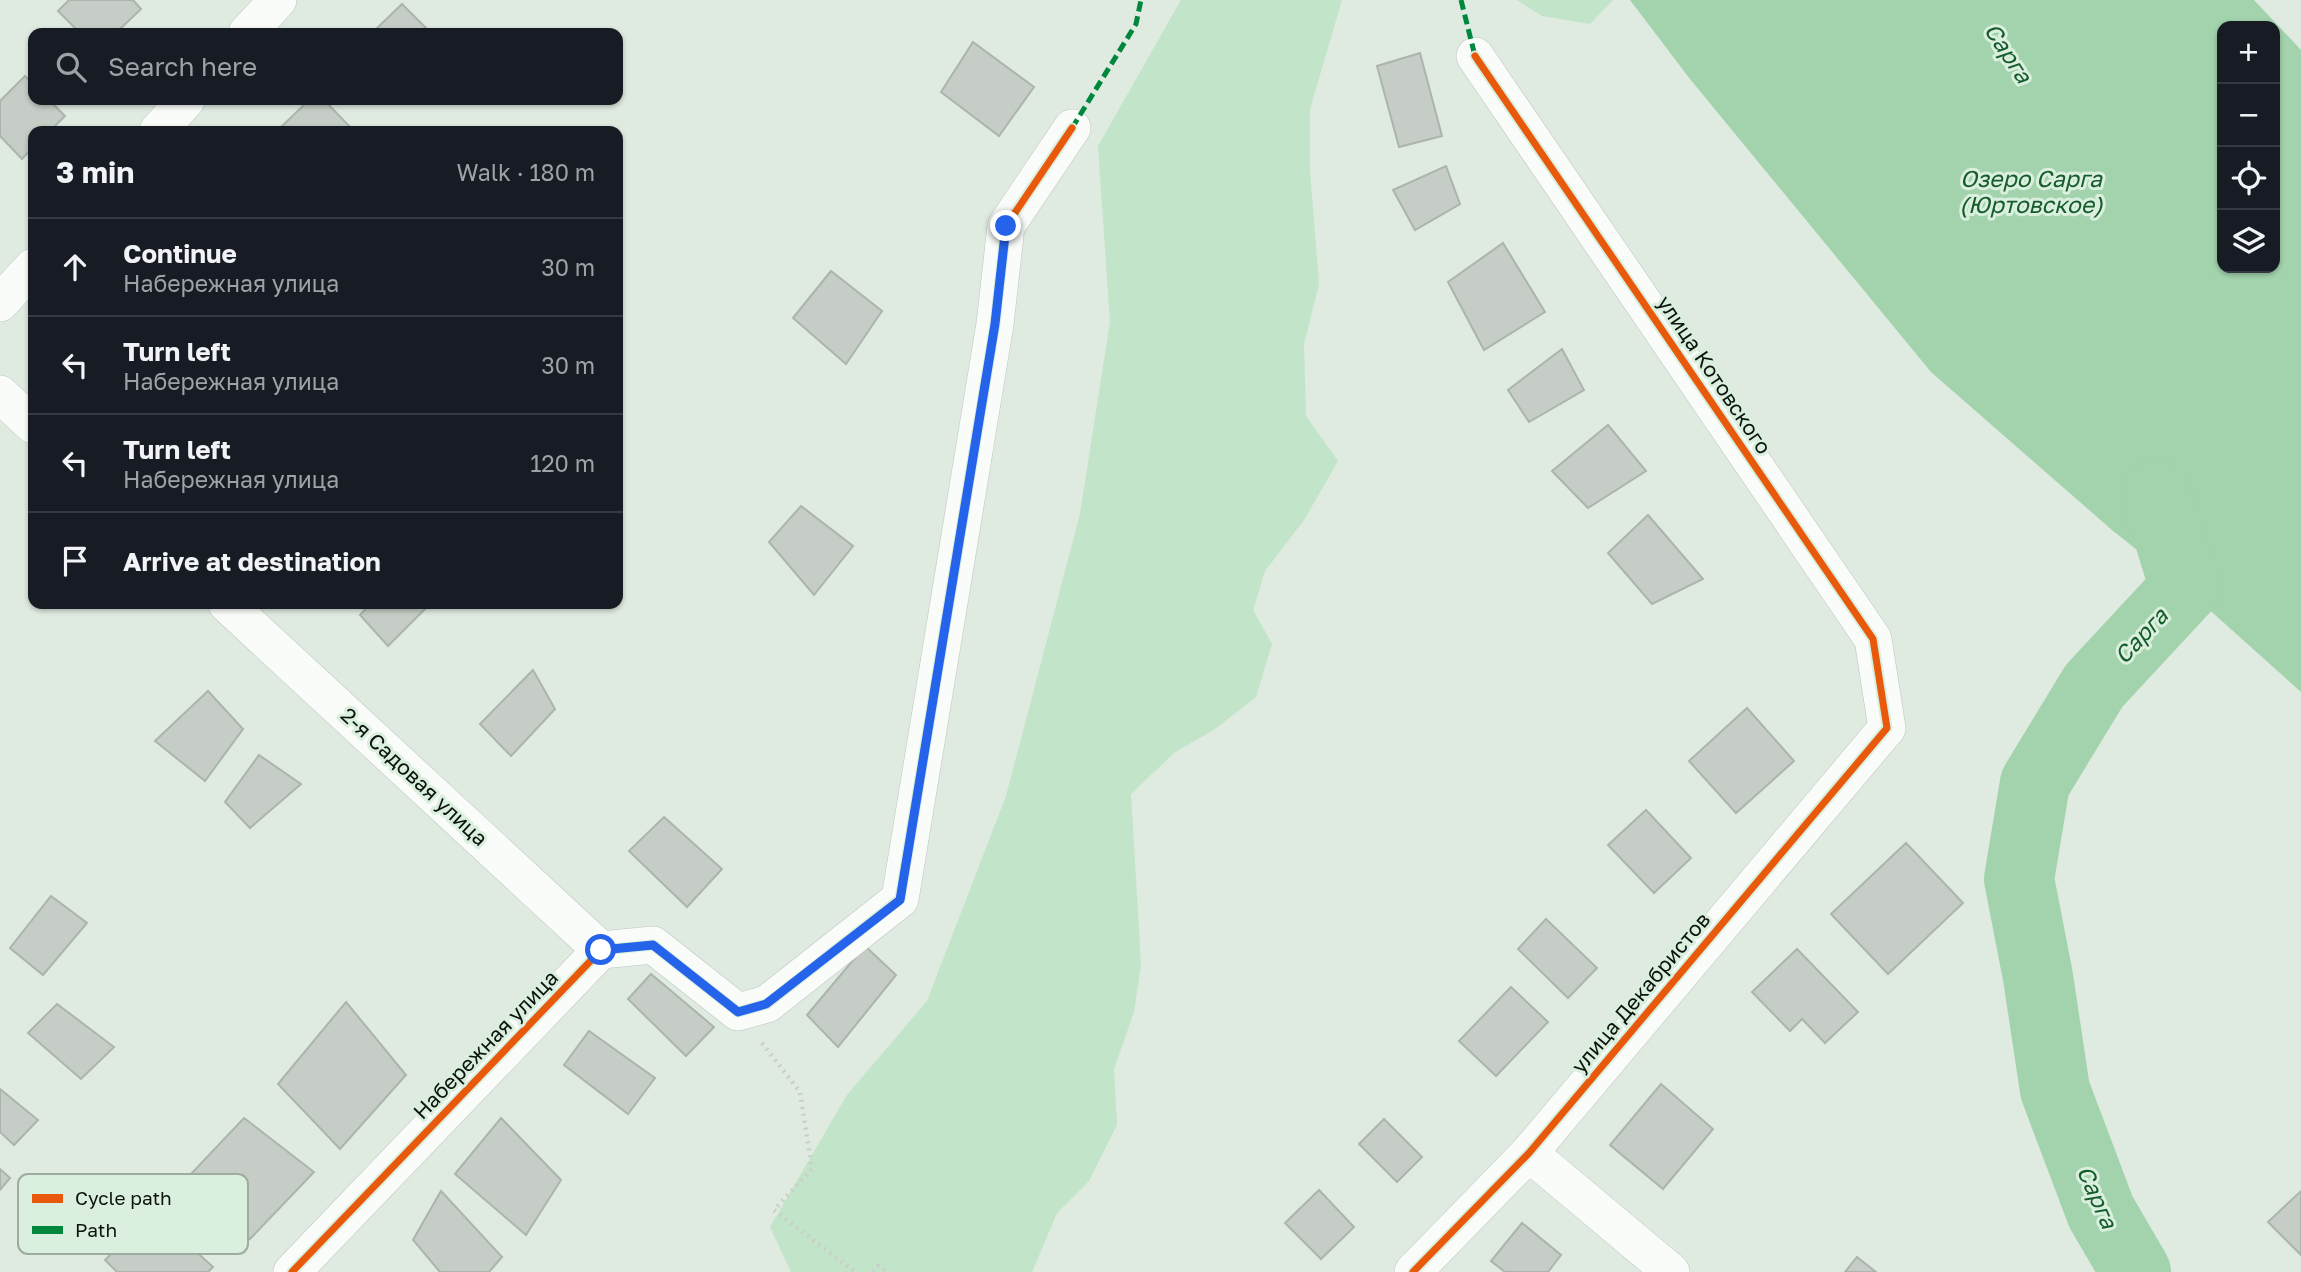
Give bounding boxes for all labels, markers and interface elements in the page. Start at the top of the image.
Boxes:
water label: Сарга [1979,17,2039,89]
map controls [2217,21,2280,273]
button: + [2217,21,2280,84]
search box [28,28,623,105]
icon: search [52,48,90,86]
text: Search here [108,51,257,82]
button: − [2217,84,2280,147]
button: locate [2217,147,2280,210]
text: 3 min [56,154,134,190]
text: Walk · 180 m [457,158,595,186]
water label: Озеро Сарга (Юртовское) [1959,164,2103,218]
route end [990,210,1021,241]
button: layers [2217,210,2280,273]
text: Continue [123,238,237,269]
icon: ahead [56,248,94,286]
text: 30 m [541,253,595,281]
text: Набережная улица [123,269,339,297]
street label: улица Котовского [1652,290,1778,459]
text: Turn left [123,336,231,367]
icon: left [56,346,94,384]
text: 30 m [541,351,595,379]
text: Набережная улица [123,367,339,395]
text: Turn left [123,434,231,465]
icon: left [56,444,94,482]
text: 120 m [530,449,595,477]
text: Набережная улица [123,465,339,493]
icon: arrive [56,542,94,580]
text: Arrive at destination [123,546,381,577]
water label: Сарга [2108,601,2174,669]
street label: 2-я Садовая улица [336,702,494,851]
street label: улица Декабристов [1565,907,1715,1078]
route start [585,934,616,965]
street label: Набережная улица [407,964,563,1124]
water label: Сарга [2072,1161,2125,1233]
legend [18,1174,248,1254]
text: Cycle path [75,1186,172,1209]
text: Path [75,1218,117,1241]

